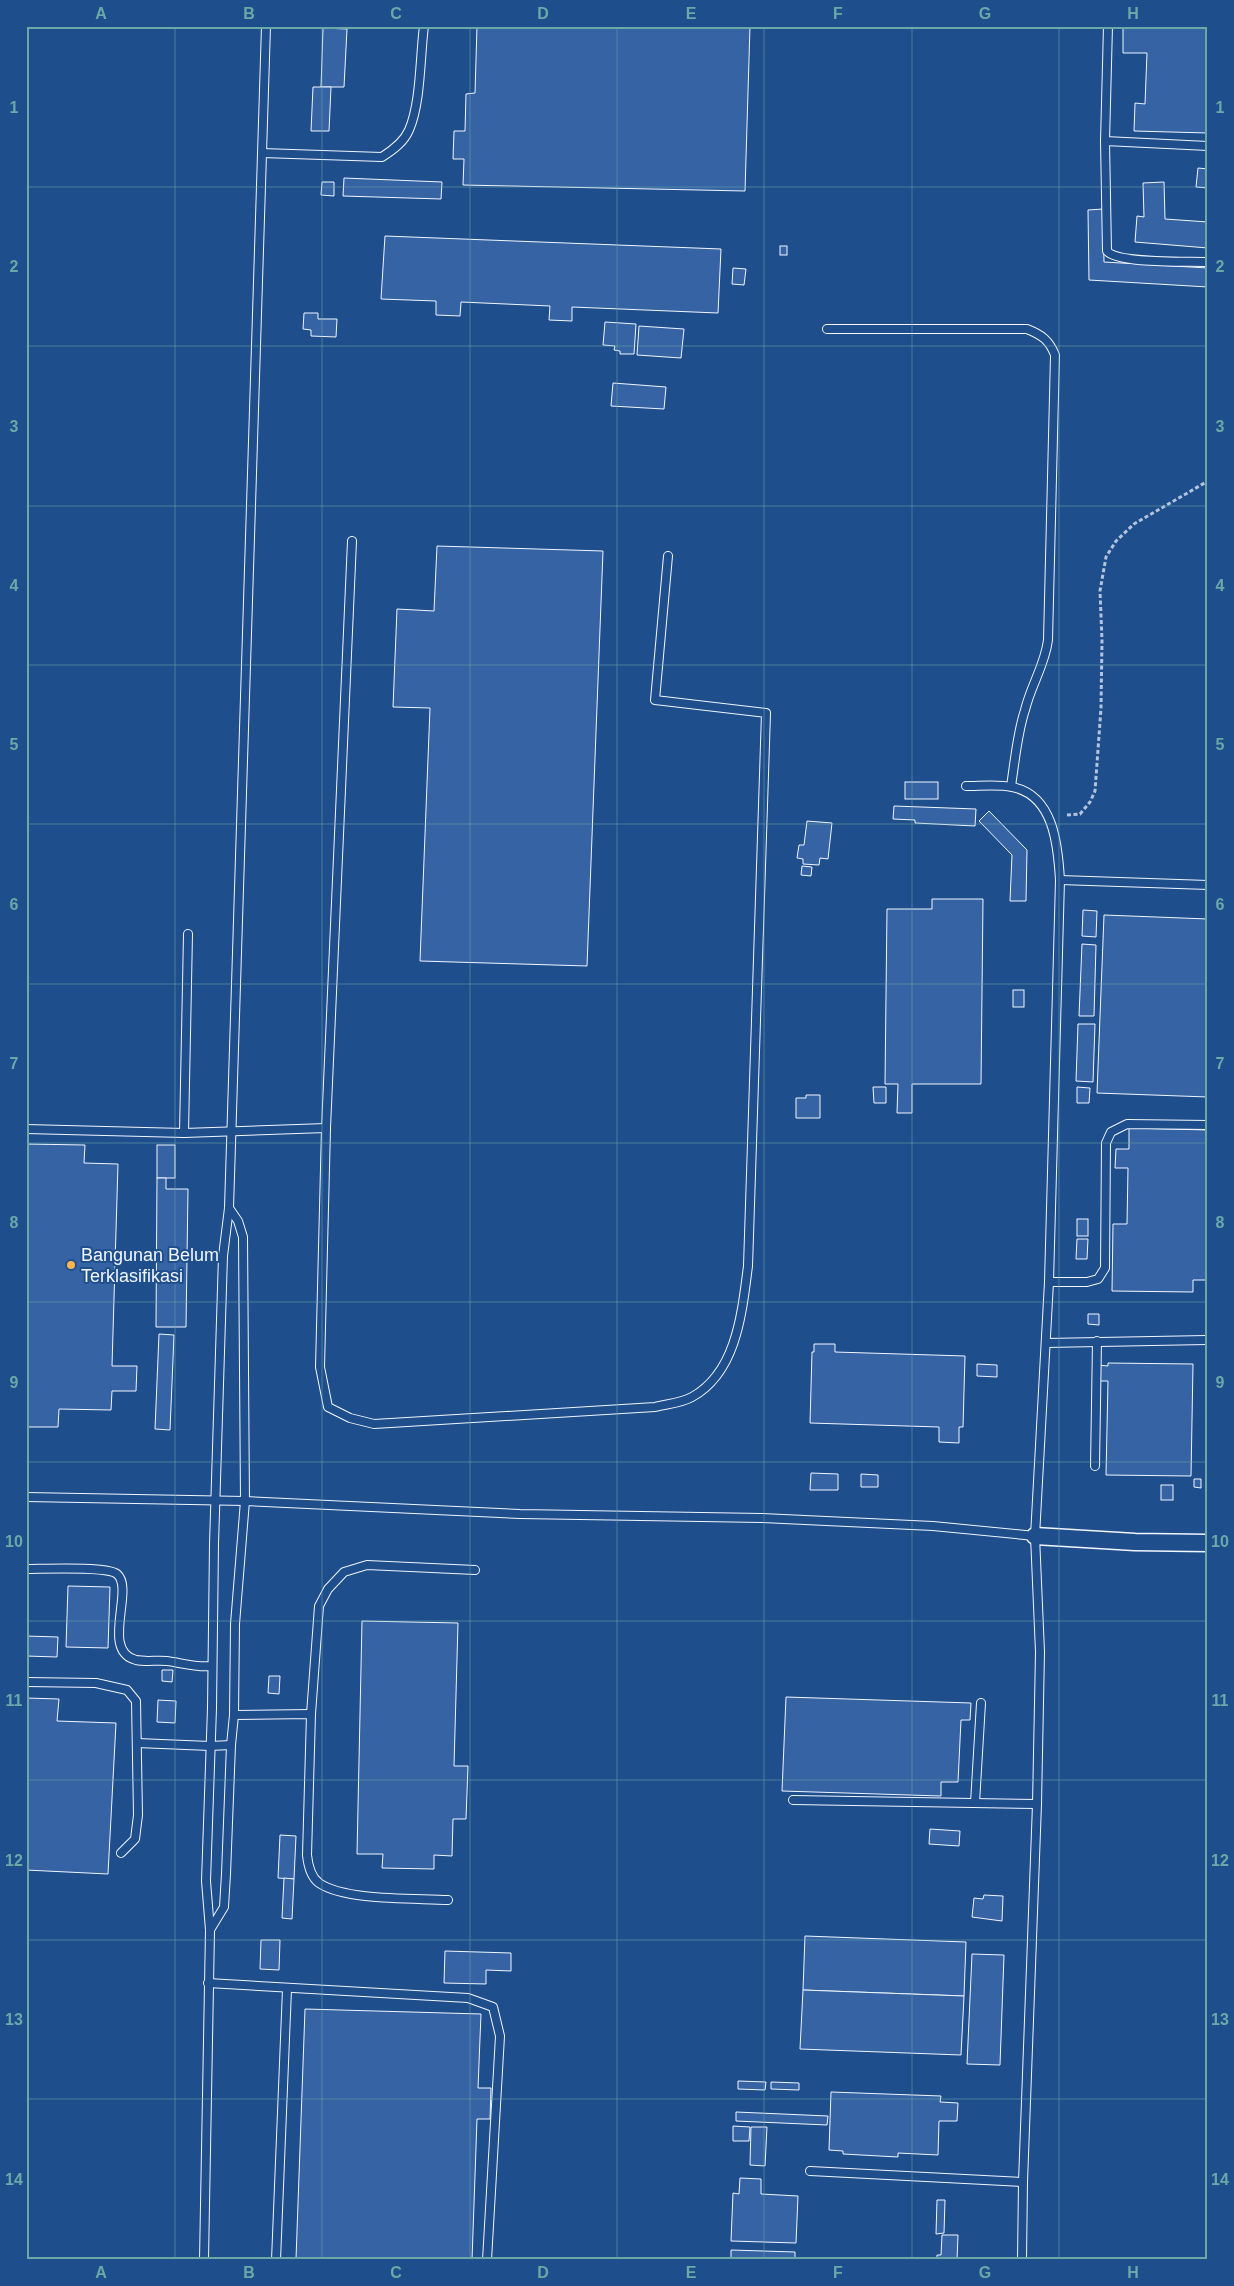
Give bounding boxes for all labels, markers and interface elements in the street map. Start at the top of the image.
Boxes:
text: A [95,5,107,22]
text: B [243,5,255,22]
text: C [390,5,402,22]
text: D [537,5,549,22]
text: E [686,5,697,22]
text: F [833,5,843,22]
text: G [979,5,991,22]
text: H [1127,5,1139,22]
text: 1 [10,99,19,116]
text: 1 [1216,99,1225,116]
text: 2 [10,258,19,275]
text: 2 [1216,258,1225,275]
text: 3 [10,418,19,435]
text: 3 [1216,418,1225,435]
text: 4 [10,577,19,594]
text: 4 [1216,577,1225,594]
text: 5 [10,736,19,753]
text: 5 [1216,736,1225,753]
text: 6 [10,896,19,913]
text: 6 [1216,896,1225,913]
text: 7 [10,1055,19,1072]
text: 7 [1216,1055,1225,1072]
text: 8 [10,1214,19,1231]
text: 8 [1216,1214,1225,1231]
place label: Bangunan Belum Terklasifikasi [81,1245,219,1286]
marker: Bangunan Belum Terklasifikasi [65,1259,77,1271]
text: 9 [10,1374,19,1391]
text: 9 [1216,1374,1225,1391]
text: 10 [5,1533,23,1550]
text: 10 [1211,1533,1229,1550]
text: 11 [6,1692,23,1709]
text: 11 [1212,1692,1229,1709]
text: 12 [5,1852,23,1869]
text: 12 [1211,1852,1229,1869]
text: 13 [5,2011,23,2028]
text: 13 [1211,2011,1229,2028]
text: 14 [5,2171,23,2188]
text: 14 [1211,2171,1229,2188]
text: A [95,2264,107,2281]
text: B [243,2264,255,2281]
text: C [390,2264,402,2281]
text: D [537,2264,549,2281]
text: E [686,2264,697,2281]
text: F [833,2264,843,2281]
text: G [979,2264,991,2281]
text: H [1127,2264,1139,2281]

